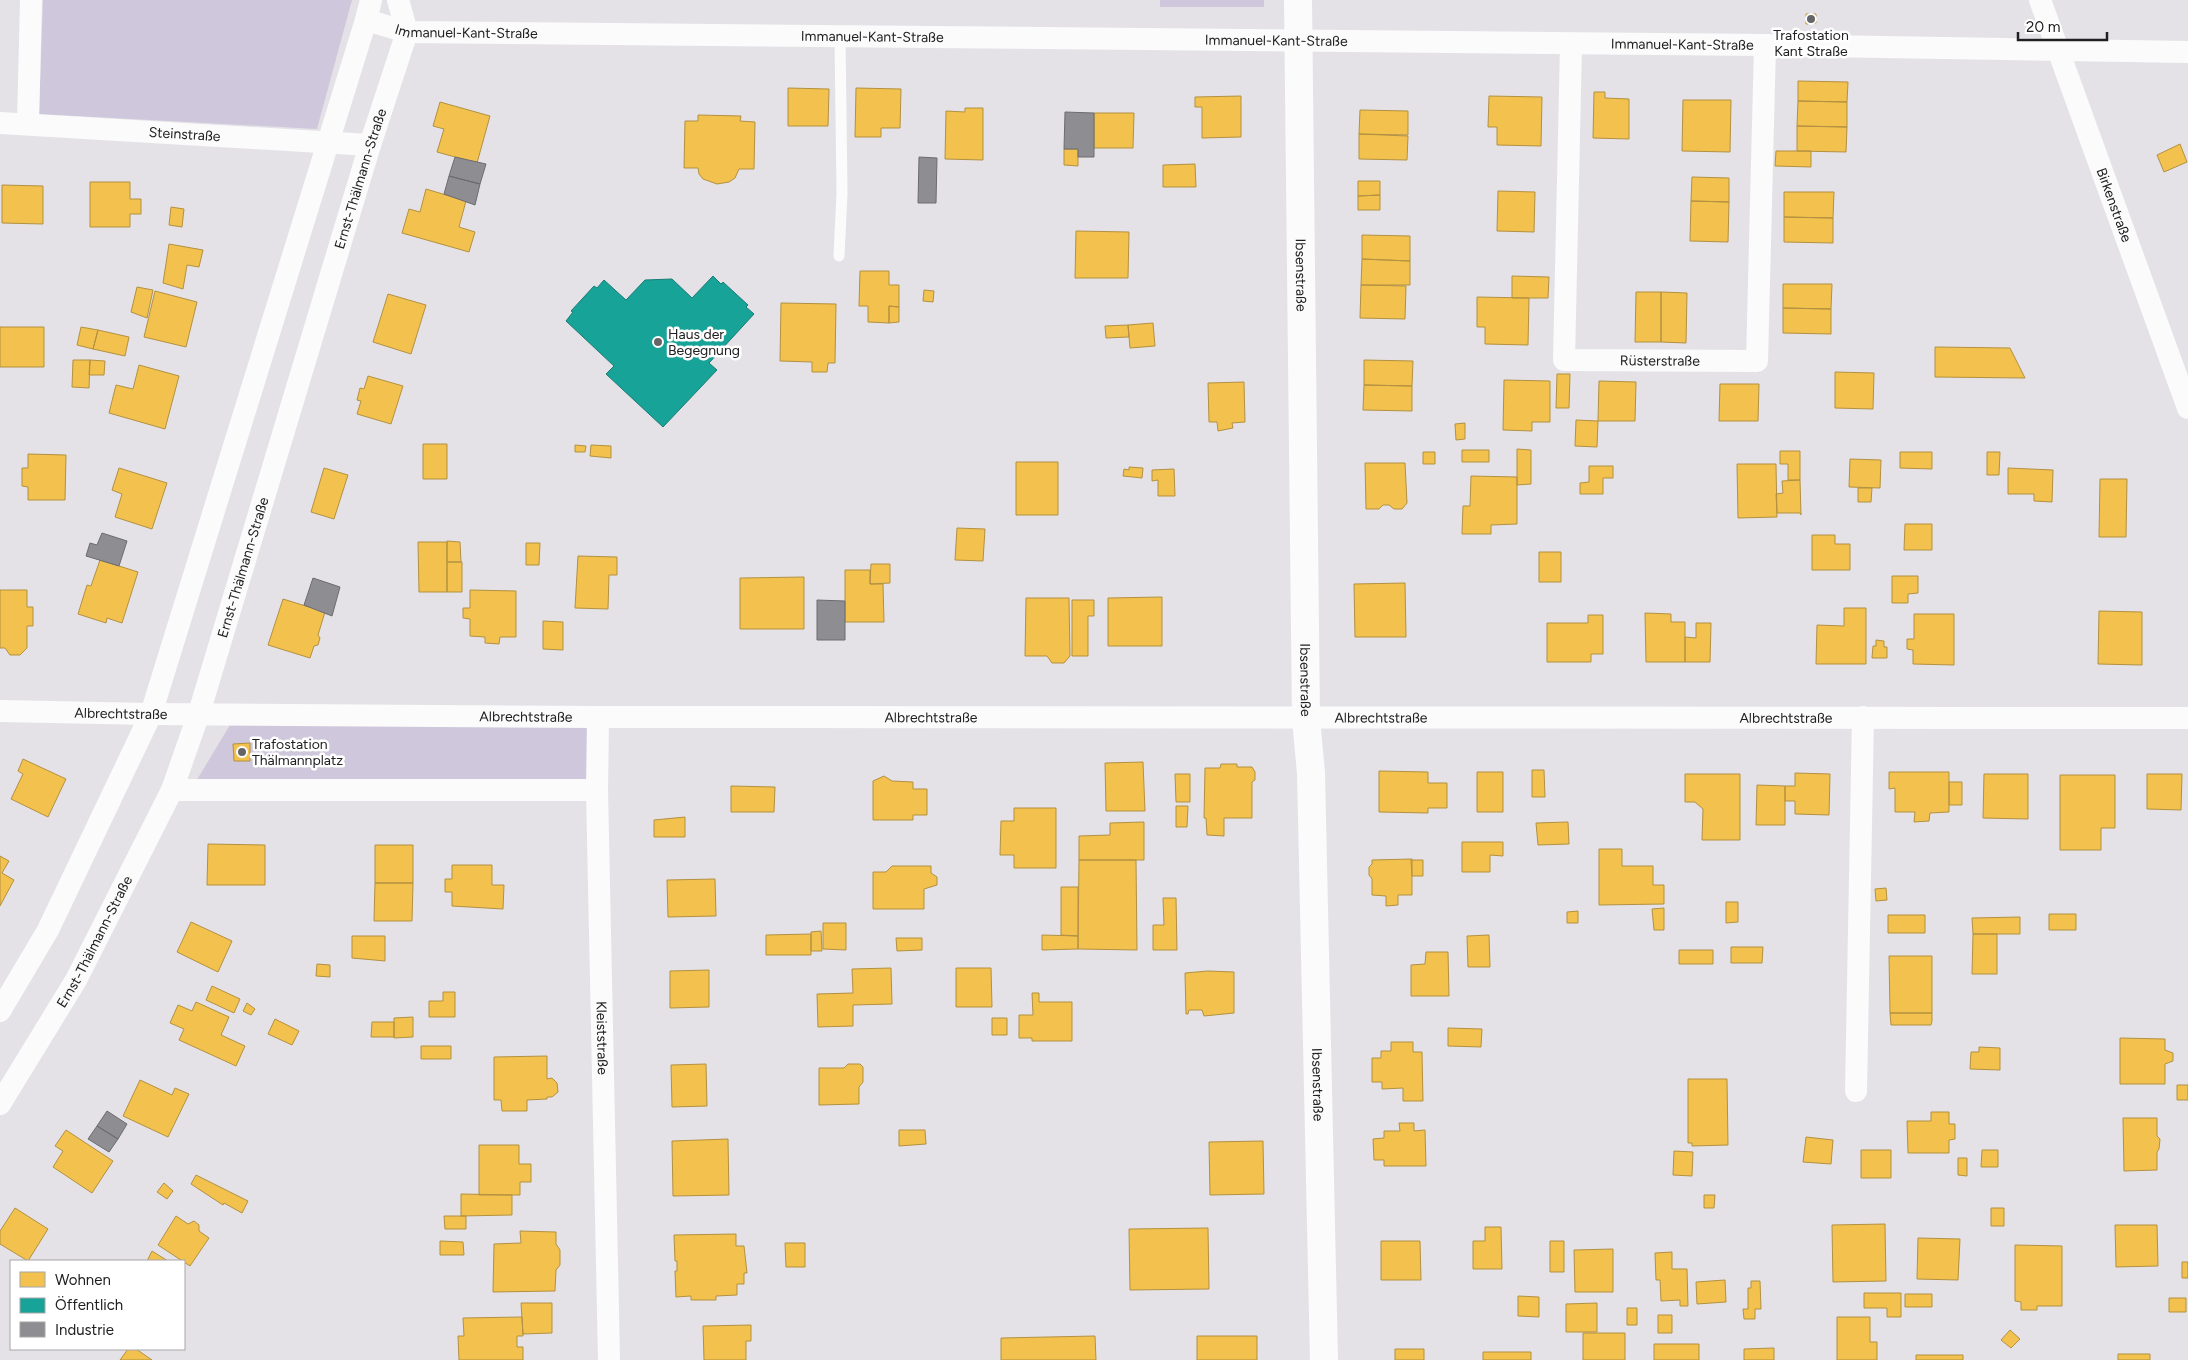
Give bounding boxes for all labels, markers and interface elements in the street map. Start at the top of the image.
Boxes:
scale bar [2018,10,2107,42]
marker: Trafostation Kant Straße [1805,13,1817,25]
text: 20 m [2026,18,2060,36]
street label: Immanuel-Kant-Straße [393,20,538,42]
street label: Immanuel-Kant-Straße [801,27,944,46]
place label: Trafostation Kant Straße [1773,27,1849,60]
street label: Immanuel-Kant-Straße [1205,31,1348,50]
street label: Immanuel-Kant-Straße [1611,35,1754,53]
street label: Ernst-Thälmann-Straße [331,106,390,251]
street label: Steinstraße [148,123,221,145]
street label: Birkenstraße [2093,165,2136,245]
street label: Ibsenstraße [1292,238,1310,312]
place label: Haus der Begegnung [668,326,740,359]
marker: Haus der Begegnung [652,336,664,348]
street label: Rüsterstraße [1620,352,1700,369]
street label: Ernst-Thälmann-Straße [214,495,272,640]
street label: Ibsenstraße [1297,643,1314,717]
street label: Albrechtstraße [74,704,168,723]
street label: Albrechtstraße [479,708,573,725]
street label: Albrechtstraße [884,709,978,726]
street label: Albrechtstraße [1334,709,1428,726]
street label: Albrechtstraße [1739,709,1833,726]
place label: Trafostation Thälmannplatz [252,736,343,769]
marker: Trafostation Thälmannplatz [236,746,248,758]
street label: Ernst-Thälmann-Straße [53,873,136,1010]
street label: Kleiststraße [593,1001,612,1075]
street label: Ibsenstraße [1309,1048,1327,1122]
legend [10,1260,185,1350]
text: Wohnen [55,1271,111,1289]
text: Öffentlich [55,1296,123,1314]
text: Industrie [55,1321,114,1339]

